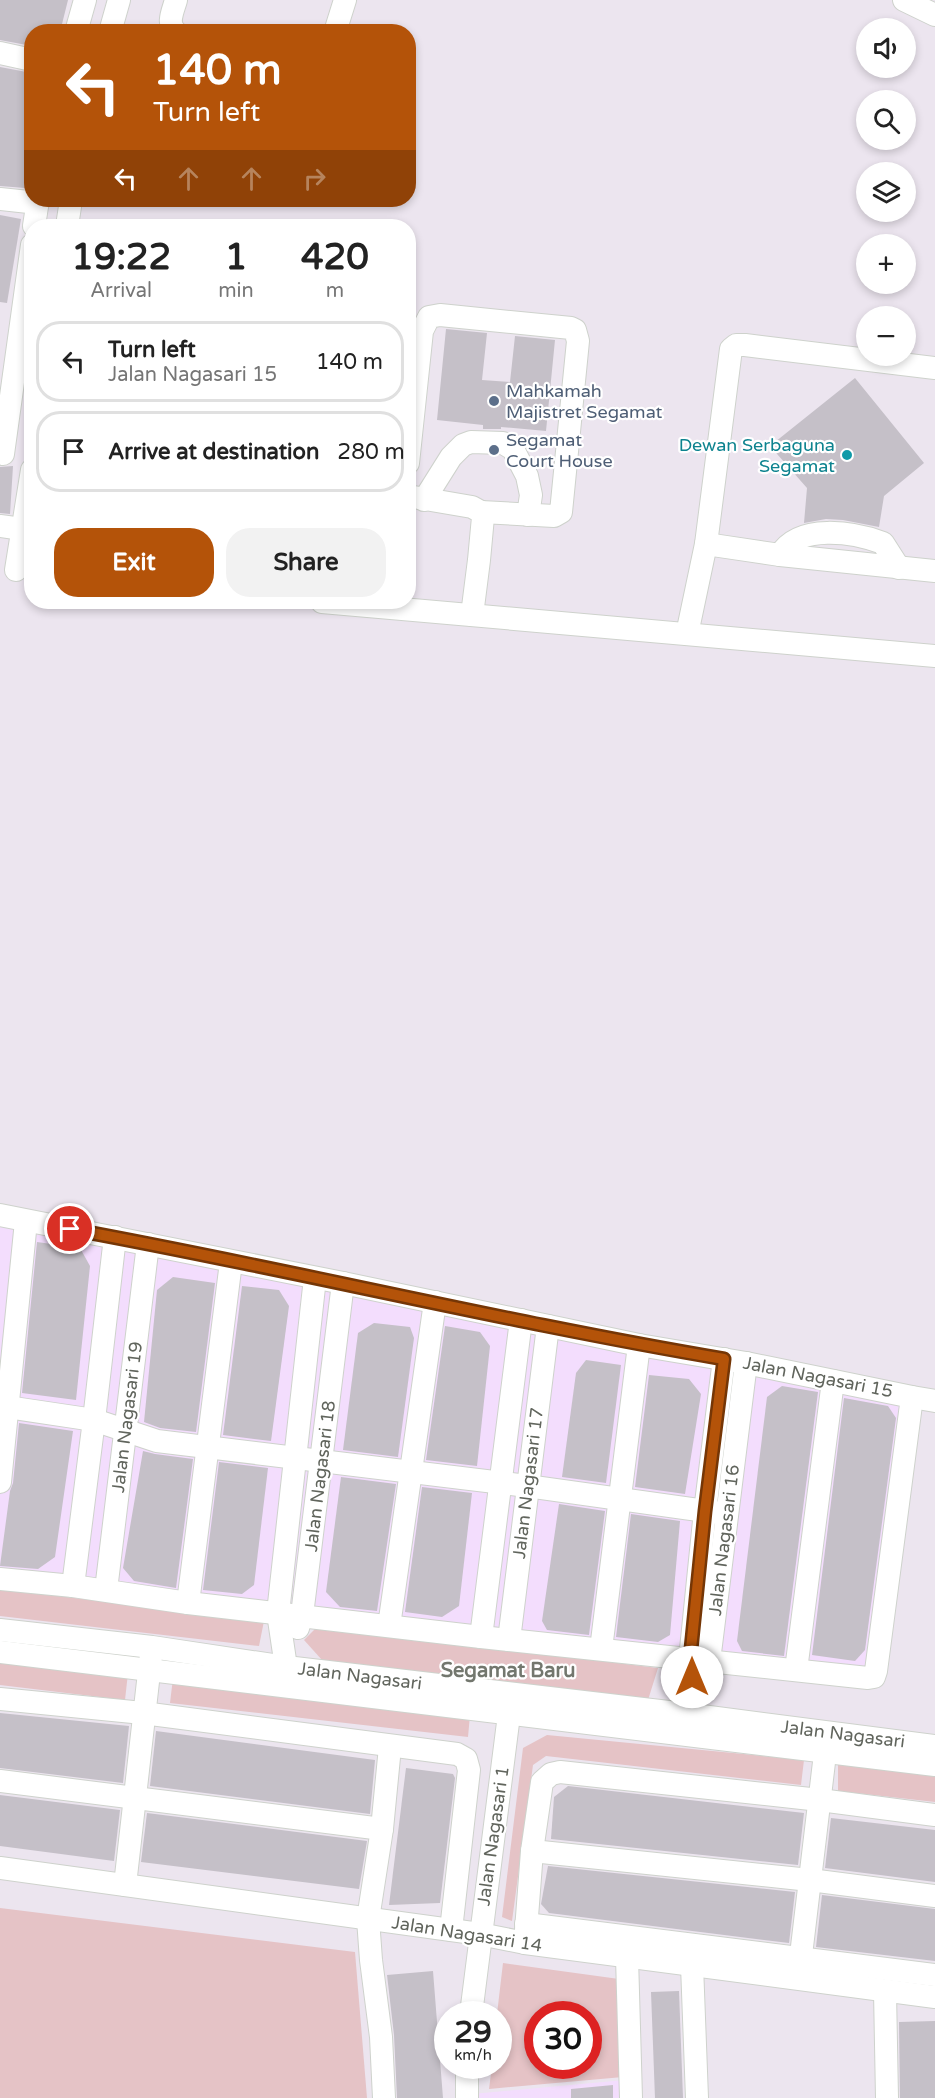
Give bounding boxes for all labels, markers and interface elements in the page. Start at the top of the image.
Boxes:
map controls [856,18,916,366]
button: sound [856,18,916,78]
text: 140 m [153,45,282,96]
icon: left [54,48,132,126]
button: search [856,90,916,150]
text: Turn left [153,96,260,129]
icon: left [109,162,142,195]
icon: ahead [172,162,205,195]
icon: ahead [235,162,268,195]
icon: right [298,162,331,195]
button: layers [856,162,916,222]
button: + [856,234,916,294]
text: 19:22 [71,236,171,279]
text: 1 [225,236,247,279]
text: 420 [301,236,369,279]
text: Arrival [90,279,152,303]
text: min [218,279,254,303]
text: m [326,279,344,303]
button: − [856,306,916,366]
text: Turn left [108,337,196,363]
icon: left [57,345,90,378]
text: 140 m [316,349,383,375]
text: Jalan Nagasari 15 [108,363,277,387]
place label: Mahkamah Majistret Segamat [506,380,663,423]
marker: Mahkamah Majistret Segamat [487,394,501,408]
place label: Segamat Court House [506,429,613,472]
place label: Dewan Serbaguna Segamat [679,434,835,477]
icon: arrive [57,435,90,468]
text: Arrive at destination [108,439,319,465]
text: 280 m [337,439,405,465]
marker: Segamat Court House [487,443,501,457]
marker: Dewan Serbaguna Segamat [840,448,854,462]
button: Exit [54,528,214,597]
button: Share [226,528,386,597]
pin [44,1203,95,1254]
icon: arrive [53,1212,86,1245]
street label: Jalan Nagasari 19 [107,1340,147,1494]
street label: Jalan Nagasari 15 [741,1352,895,1402]
street label: Jalan Nagasari 18 [300,1399,340,1553]
street label: Jalan Nagasari 17 [508,1406,548,1560]
street label: Jalan Nagasari 16 [704,1463,744,1617]
position arrow [660,1645,724,1709]
street label: Jalan Nagasari [297,1657,423,1695]
district label: Segamat Baru [441,1659,575,1683]
street label: Jalan Nagasari [780,1715,906,1753]
street label: Jalan Nagasari 1 [472,1765,514,1907]
street label: Jalan Nagasari 14 [390,1911,544,1957]
speed limit sign: 30 [524,2001,602,2079]
text: 29 [454,2014,492,2051]
text: km/h [454,2046,492,2064]

